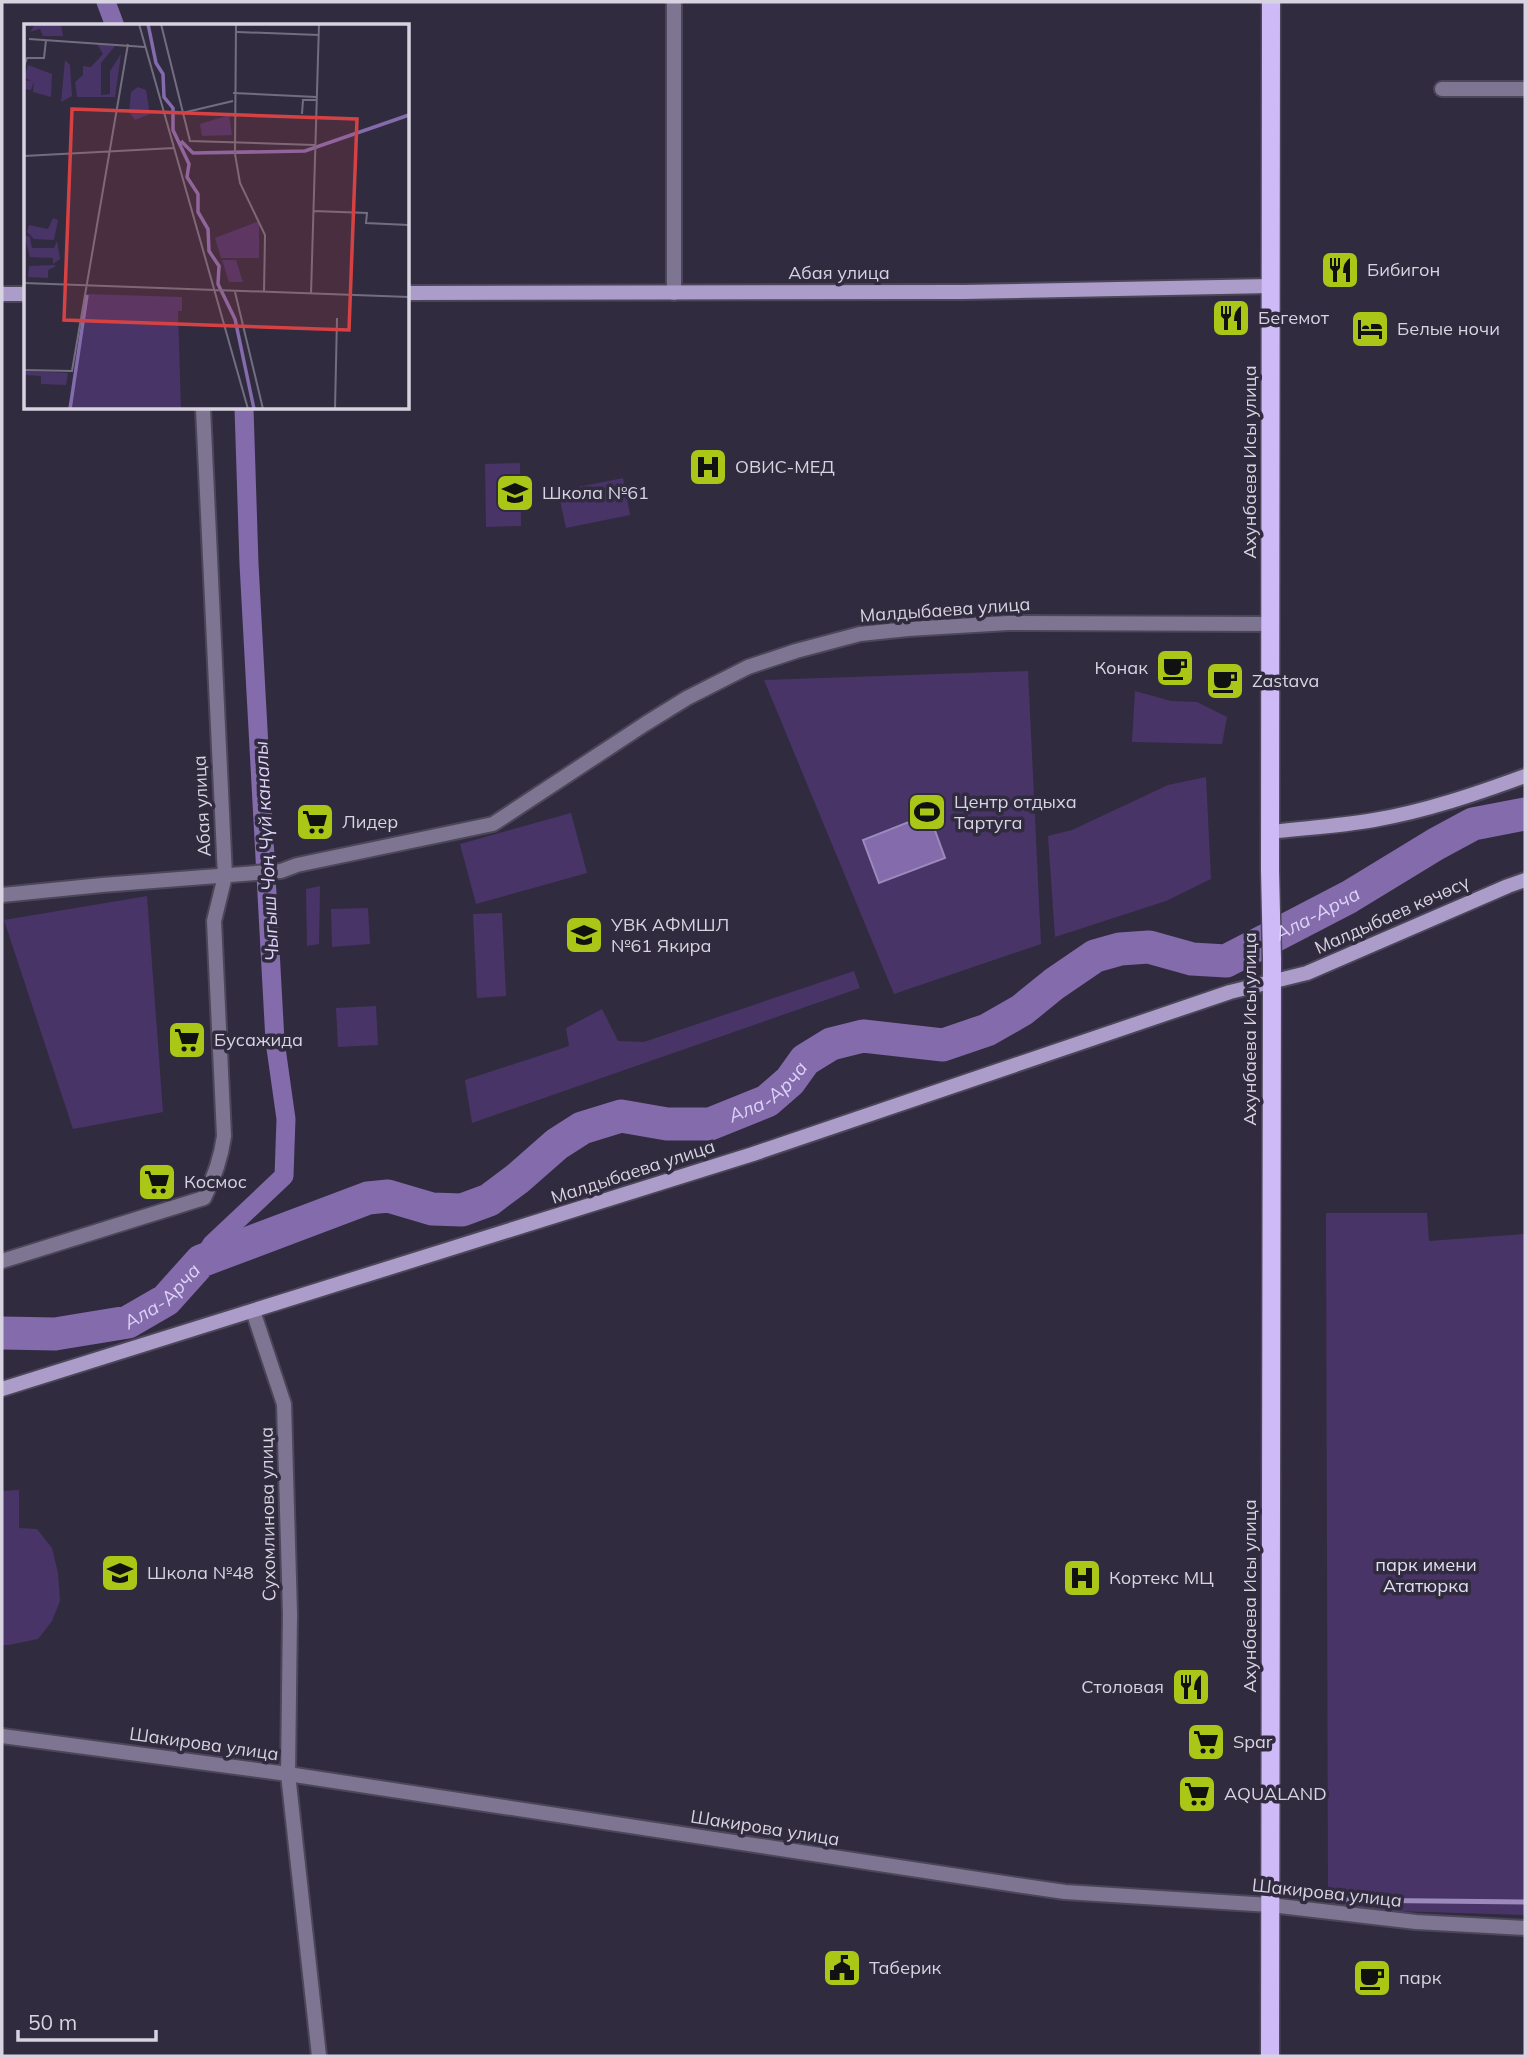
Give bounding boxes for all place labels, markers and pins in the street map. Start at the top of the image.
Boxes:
restaurant icon: Бибигон [1319,249,1361,291]
place label: Бибигон [1367,258,1440,281]
restaurant icon: Бегемот [1210,297,1252,339]
place label: Бегемот [1258,306,1330,329]
hotel icon: Белые ночи [1349,308,1391,350]
place label: Белые ночи [1397,317,1500,340]
hospital icon: ОВИС-МЕД [687,446,729,488]
place label: ОВИС-МЕД [735,455,835,478]
school or university icon: Школа №61 [494,472,536,514]
place label: Школа №61 [542,481,649,504]
cafe icon: Конак [1154,647,1196,689]
place label: Конак [1094,656,1148,679]
cafe icon: Zastava [1204,660,1246,702]
place label: Zastava [1252,669,1319,692]
place label: Центр отдыха Тартуга [954,790,1077,834]
sports icon: Центр отдыха Тартуга [906,791,948,833]
supermarket icon: Лидер [294,801,336,843]
place label: Лидер [342,810,398,833]
place label: УВК АФМШЛ №61 Якира [610,913,729,957]
school or university icon: УВК АФМШЛ №61 Якира [563,914,605,956]
supermarket icon: Бусажида [166,1019,208,1061]
place label: Бусажида [214,1028,303,1051]
supermarket icon: Космос [136,1161,178,1203]
place label: Космос [184,1170,247,1193]
school or university icon: Школа №48 [99,1552,141,1594]
hospital icon: Кортекс МЦ [1061,1557,1103,1599]
place label: Школа №48 [147,1561,254,1584]
place label: Кортекс МЦ [1109,1566,1214,1589]
restaurant icon: Столовая [1170,1666,1212,1708]
place label: Столовая [1081,1675,1164,1698]
supermarket icon: Spar [1185,1721,1227,1763]
place label: Spar [1233,1730,1273,1753]
supermarket icon: AQUALAND [1176,1773,1218,1815]
place label: AQUALAND [1224,1782,1327,1805]
public building icon: Таберик [821,1947,863,1989]
place label: Таберик [869,1956,942,1979]
cafe icon: парк [1351,1957,1393,1999]
place label: парк [1399,1966,1442,1989]

